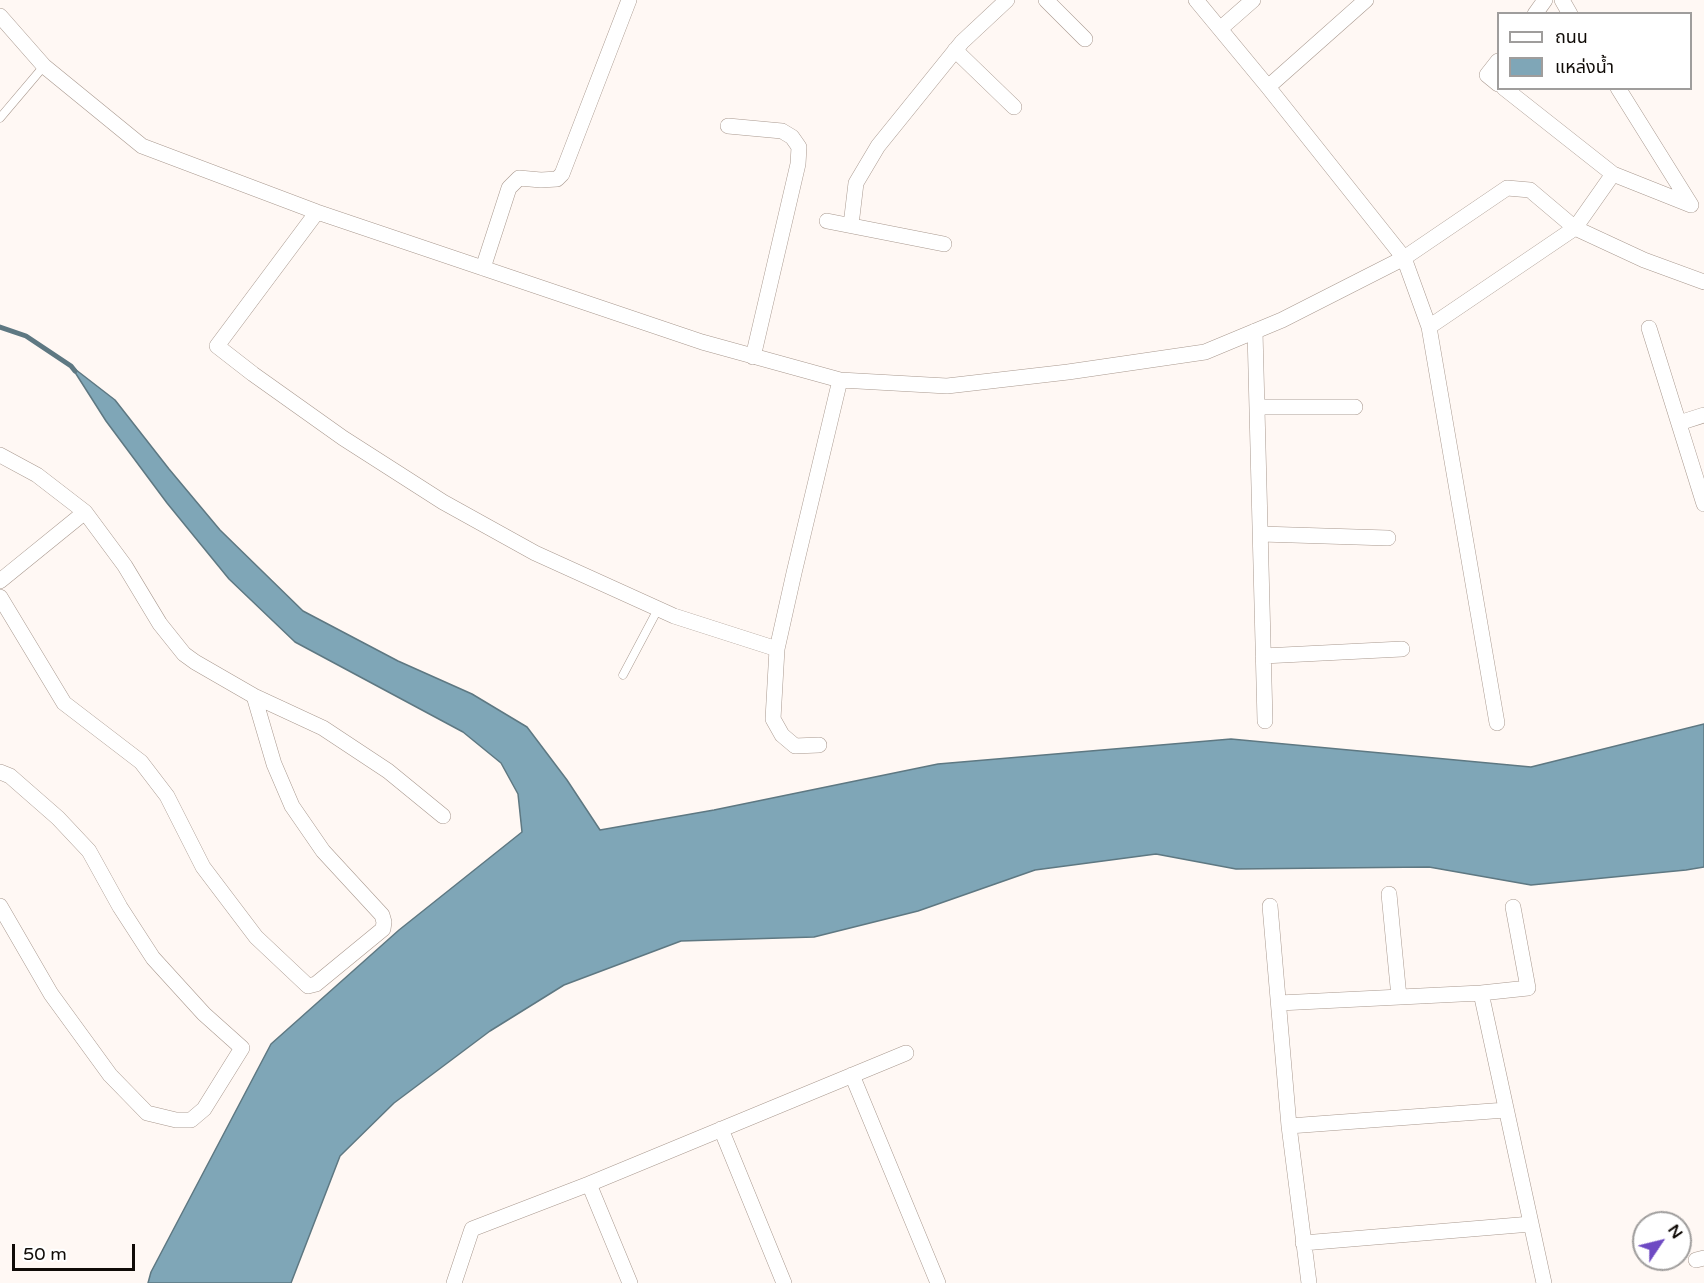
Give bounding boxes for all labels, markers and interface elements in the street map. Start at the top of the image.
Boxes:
legend [1497,12,1692,90]
text: ถนน [1555,26,1588,48]
text: แหล่งน้ำ [1555,56,1614,78]
north arrow [1632,1211,1692,1271]
text: N [1663,1221,1687,1243]
scale bar [15,1232,138,1270]
text: 50 m [23,1243,67,1265]

